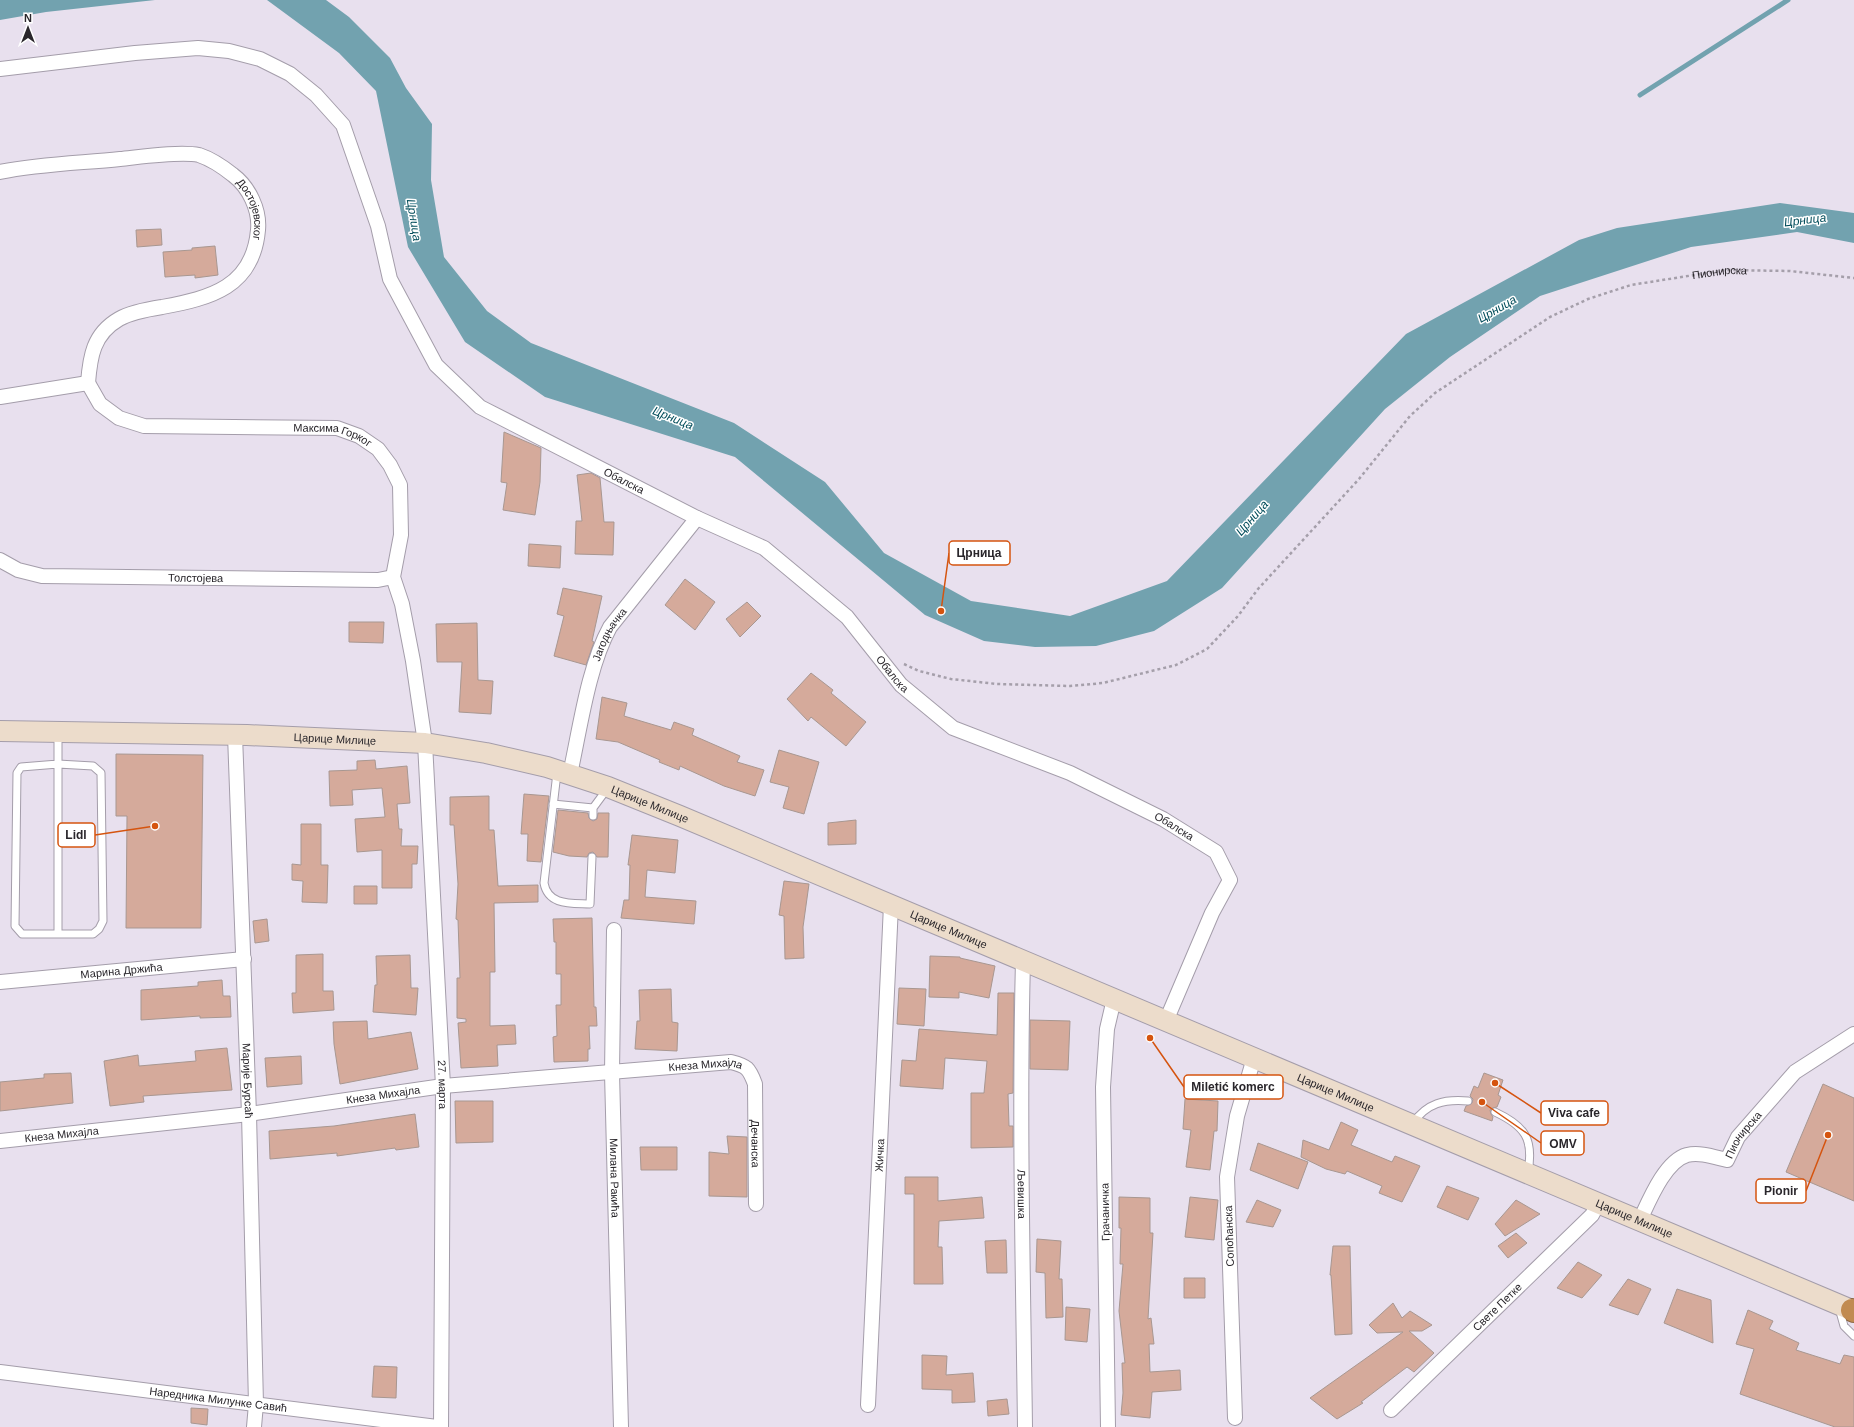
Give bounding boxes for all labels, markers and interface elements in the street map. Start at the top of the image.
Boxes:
north arrow [8,8,48,48]
text: N [24,12,32,24]
street label: Достојевског [234,176,264,241]
water label: Црница [404,198,424,242]
water label: Црница [1783,210,1827,230]
street label: Пионирска [1691,264,1748,281]
water label: Црница [1475,292,1519,326]
water label: Црница [651,404,696,433]
street label: Максима Горког [293,422,374,449]
street label: Обалска [602,465,647,496]
water label: Црница [1233,497,1271,539]
callout: Црница [949,541,1010,565]
text: Црница [957,546,1002,560]
street label: Толстојева [168,572,224,584]
street label: Јагодњачка [590,605,629,663]
street label: Обалска [874,653,912,695]
street label: Царице Милице [293,731,376,747]
street label: Царице Милице [609,783,690,825]
street label: Обалска [1153,810,1197,843]
callout: Lidl [58,823,95,847]
text: Lidl [65,828,87,842]
street label: Царице Милице [908,908,989,951]
street label: Марина Држића [80,961,164,980]
street label: Марије Бурсаћ [240,1043,255,1119]
street label: Кнеза Михајла [668,1056,745,1073]
street label: 27. марта [436,1060,449,1110]
street label: Царице Милице [1295,1071,1376,1114]
callout: Miletić komerc [1184,1075,1283,1099]
text: Miletić komerc [1191,1080,1275,1094]
street label: Кнеза Михајла [345,1083,422,1106]
callout: Viva cafe [1541,1101,1608,1125]
text: Viva cafe [1548,1106,1600,1120]
street label: Пионирска [1723,1108,1764,1160]
street label: Дечанска [749,1120,762,1169]
street label: Кнеза Михајла [24,1124,100,1144]
callout: OMV [1541,1131,1584,1155]
text: OMV [1549,1137,1577,1151]
street label: Милана Ракића [608,1138,622,1219]
street label: Жичка [873,1138,886,1172]
street label: Љевишка [1016,1169,1028,1220]
callout: Pionir [1756,1179,1806,1203]
street label: Грачаничка [1098,1182,1112,1241]
text: Pionir [1764,1184,1798,1198]
street label: Царице Милице [1594,1197,1675,1240]
street label: Сопоћанска [1222,1204,1236,1267]
street label: Свете Петке [1470,1281,1524,1333]
street label: Наредника Милунке Савић [149,1385,288,1414]

